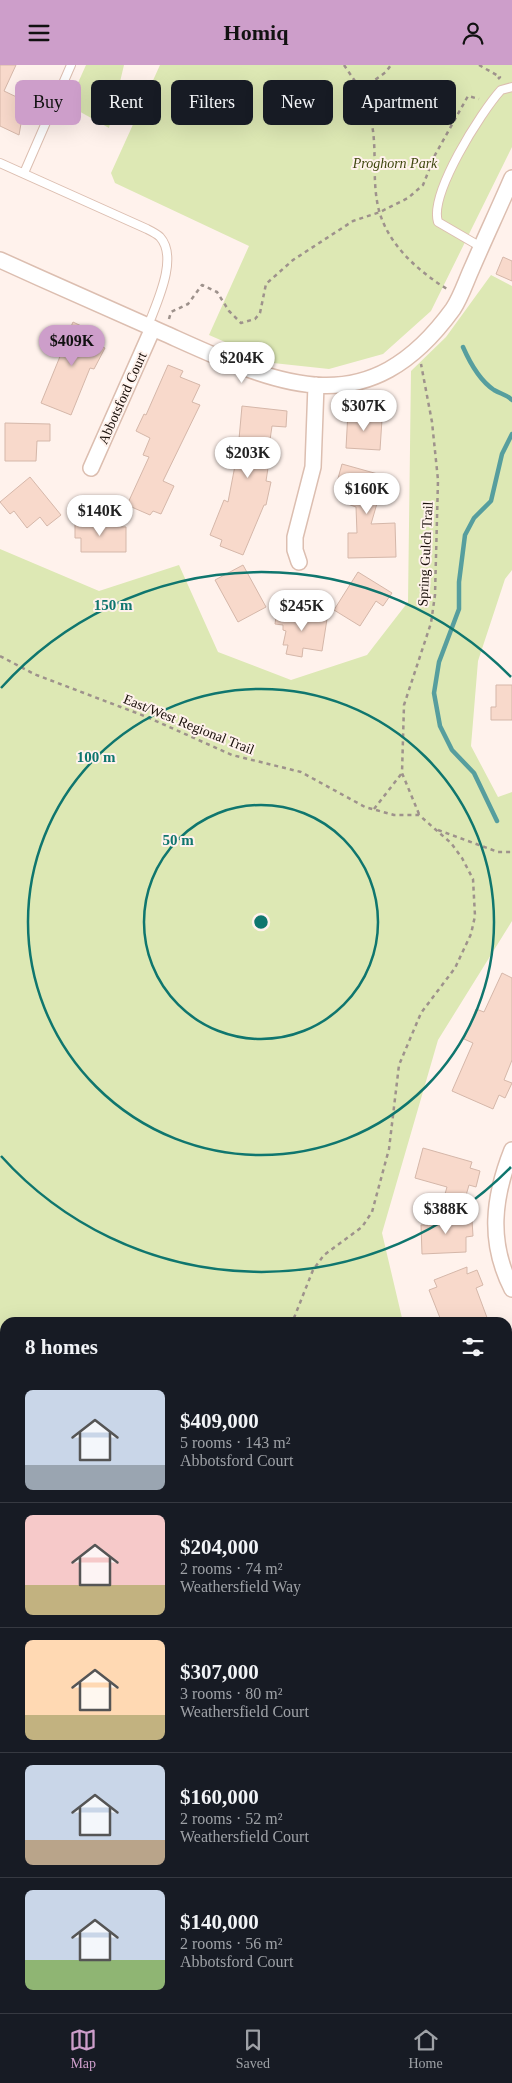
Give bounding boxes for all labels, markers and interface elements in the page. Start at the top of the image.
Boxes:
icon: menu [25,19,53,47]
icon: person [459,19,487,47]
text: Homiq [224,20,288,45]
chip: Buy [15,80,81,125]
chip: Rent [91,80,161,125]
chip: Filters [171,80,253,125]
chip: New [263,80,333,125]
chip: Apartment [343,80,456,125]
park label: Proghorn Park [352,156,438,171]
pin: $409K [37,325,107,367]
text: $409K [50,332,94,349]
pin: $204K [207,341,277,384]
text: $204K [220,349,264,366]
street label: Abbotsford Court [95,350,150,447]
pin: $307K [329,389,399,432]
text: $307K [342,397,386,414]
pin: $203K [213,437,283,479]
text: $203K [226,444,270,461]
pin: $160K [332,473,402,515]
text: $160K [345,480,389,497]
pin: $140K [65,495,135,537]
street label: Spring Gulch Trail [415,501,436,607]
text: $140K [78,502,122,519]
pin: $245K [267,589,337,632]
text: 150 m [94,597,133,613]
text: $245K [280,597,324,614]
street label: East/West Regional Trail [121,691,256,758]
text: 100 m [77,749,116,765]
text: 50 m [162,832,194,848]
centre of rings [252,913,270,931]
pin: $388K [411,1193,481,1235]
text: $388K [424,1200,468,1217]
icon: filters [459,1333,487,1361]
text: 8 homes [25,1335,98,1359]
text: $409,000 [180,1409,259,1433]
icon: home [65,1410,125,1470]
text: 5 rooms · 143 m² [180,1434,291,1451]
text: Abbotsford Court [180,1452,293,1469]
icon: home [65,1535,125,1595]
text: $204,000 [180,1535,259,1559]
text: 2 rooms · 74 m² [180,1560,283,1577]
text: Weathersfield Way [180,1578,301,1595]
icon: home [65,1660,125,1720]
text: $307,000 [180,1660,259,1684]
text: 3 rooms · 80 m² [180,1685,283,1702]
text: Weathersfield Court [180,1703,309,1720]
icon: home [65,1785,125,1845]
text: $160,000 [180,1785,259,1809]
text: 2 rooms · 52 m² [180,1810,283,1827]
text: Weathersfield Court [180,1828,309,1845]
icon: home [65,1910,125,1970]
text: $140,000 [180,1910,259,1934]
text: 2 rooms · 56 m² [180,1935,283,1952]
text: Abbotsford Court [180,1953,293,1970]
tab: Map [69,2026,97,2072]
tab: Saved [236,2026,270,2072]
tab: Home [409,2026,443,2072]

